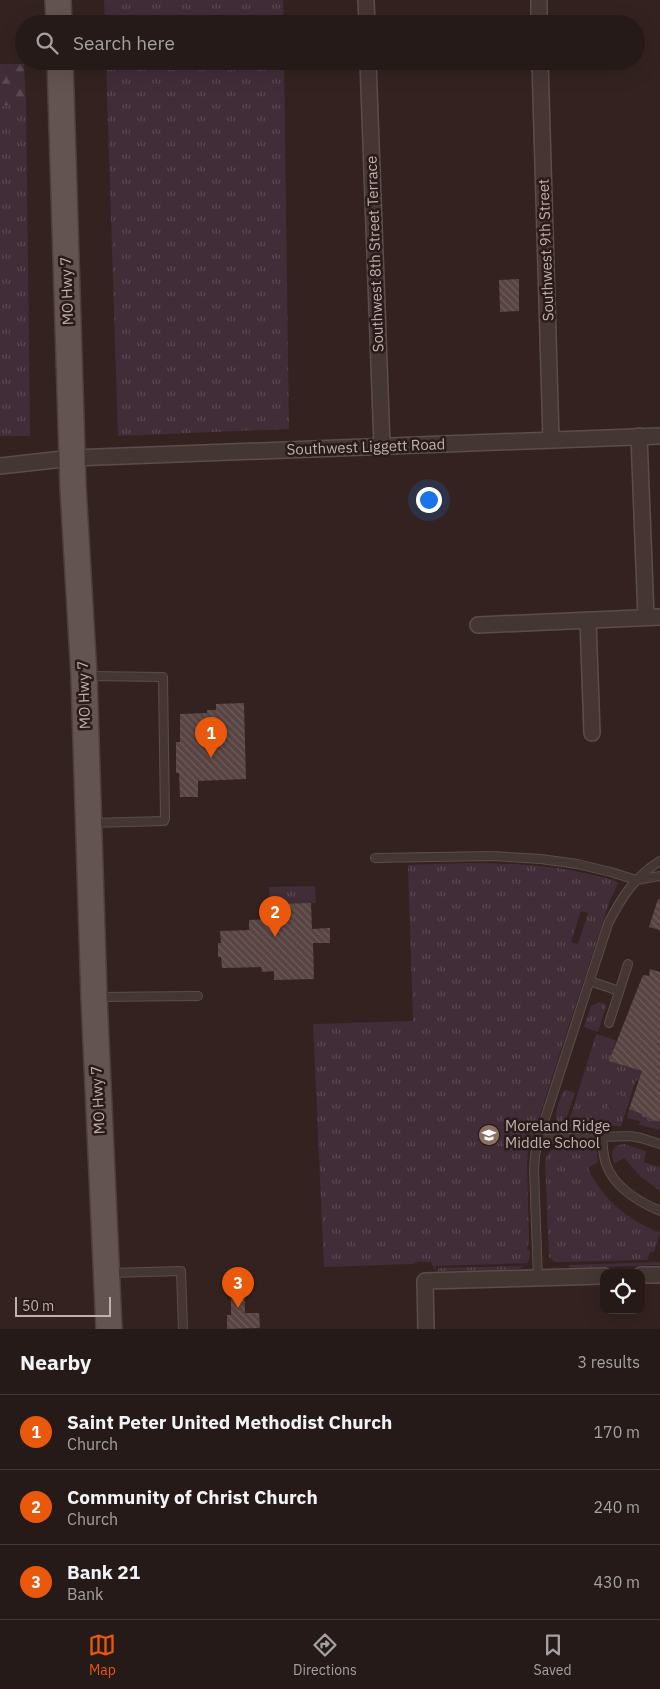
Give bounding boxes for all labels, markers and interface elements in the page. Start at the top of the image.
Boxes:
search box [15,15,645,70]
icon: search [33,29,61,57]
text: Search here [73,31,175,55]
street label: Southwest 8th Street Terrace [362,155,387,353]
street label: Southwest 9th Street [534,178,557,322]
street label: MO Hwy 7 [56,256,77,326]
street label: Southwest Liggett Road [286,434,446,459]
your location [416,487,442,513]
street label: MO Hwy 7 [73,660,94,730]
pin: 1 [195,717,227,758]
pin: 2 [259,896,291,937]
street label: MO Hwy 7 [86,1065,109,1135]
place label: Moreland Ridge Middle School [505,1116,610,1152]
school or university icon: Moreland Ridge Middle School [477,1123,501,1147]
pin: 3 [222,1267,254,1308]
map controls [600,1269,645,1314]
button: locate [600,1269,645,1314]
scale bar [15,1294,111,1317]
text: 50 m [22,1297,54,1315]
text: Nearby [20,1348,91,1376]
text: 3 results [577,1352,640,1372]
text: Saint Peter United Methodist Church [67,1410,392,1434]
text: 1 [31,1422,41,1442]
text: 170 m [593,1422,640,1442]
text: Church [67,1434,118,1454]
text: Community of Christ Church [67,1485,318,1509]
text: 2 [31,1497,41,1517]
text: 240 m [593,1497,640,1517]
text: Church [67,1509,118,1529]
text: Bank 21 [67,1560,140,1584]
text: 3 [31,1572,41,1592]
text: 430 m [593,1572,640,1592]
text: Bank [67,1584,104,1604]
tab: Map [88,1631,116,1679]
tab: Directions [293,1631,357,1679]
tab: Saved [534,1631,572,1679]

